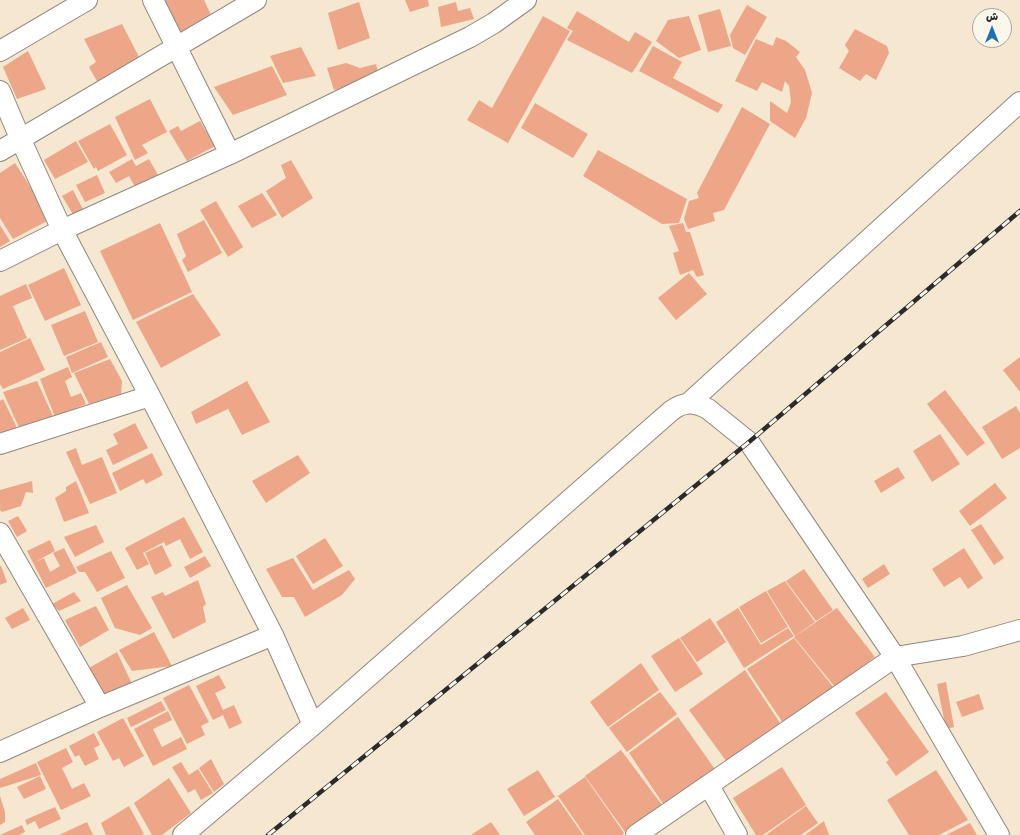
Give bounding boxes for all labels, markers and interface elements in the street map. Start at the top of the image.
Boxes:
north arrow [972,8,1012,48]
text: ش [986,10,998,23]

